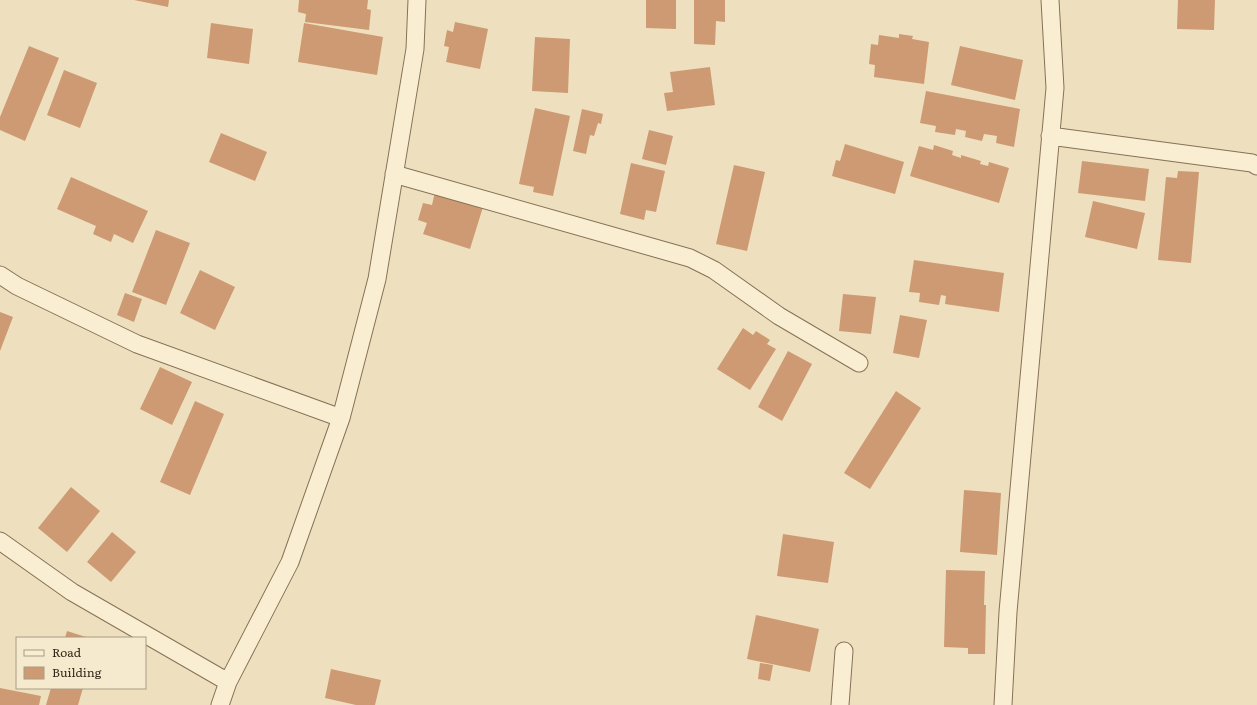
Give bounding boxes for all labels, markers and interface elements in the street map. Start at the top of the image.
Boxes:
legend [16,637,146,689]
text: Road [52,643,82,661]
text: Building [52,663,102,681]

